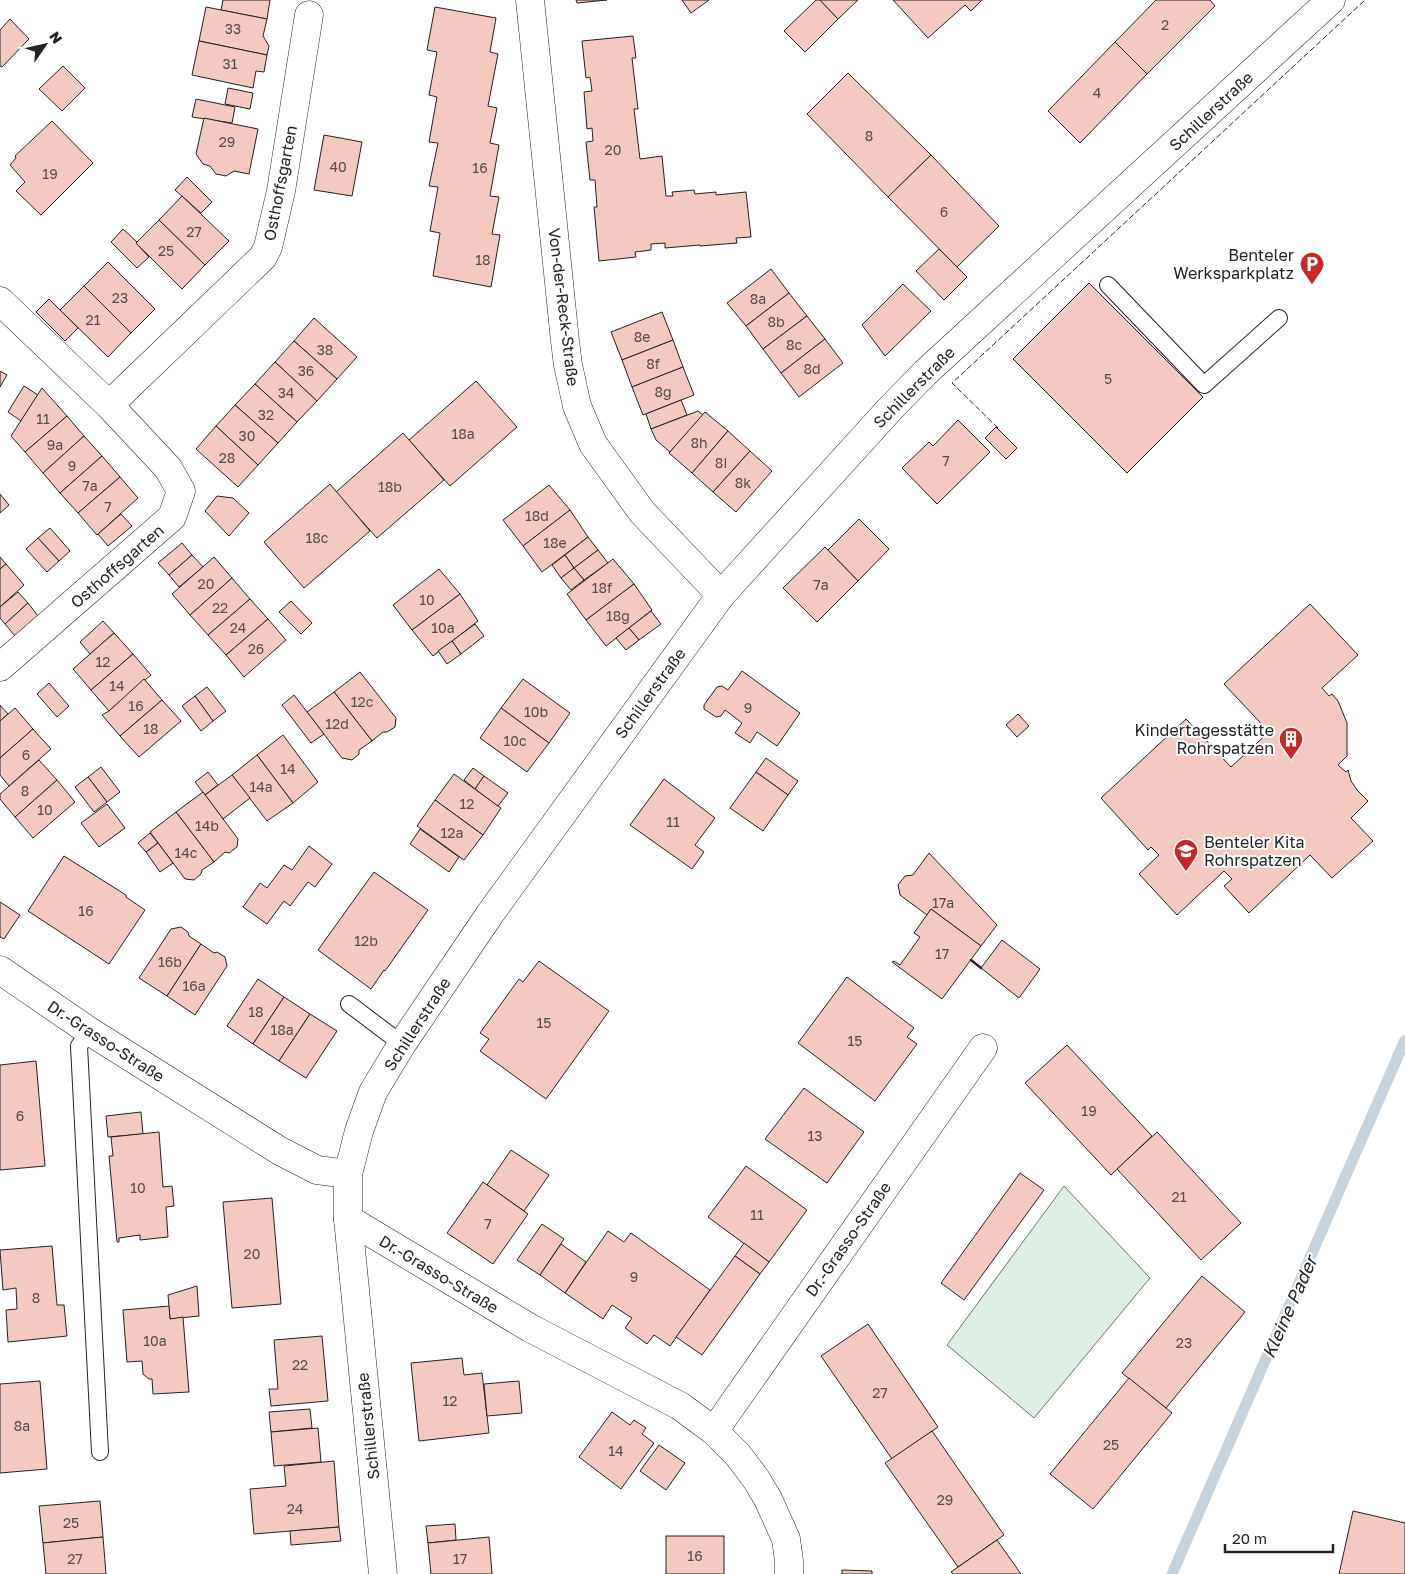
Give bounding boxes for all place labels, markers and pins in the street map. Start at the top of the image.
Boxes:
place label: Benteler Werksparkplatz [1173,245,1294,283]
parking icon: Benteler Werksparkplatz [1299,251,1325,285]
place label: Kindertagesstätte Rohrspatzen [1134,720,1274,758]
building icon: Kindertagesstätte Rohrspatzen [1278,726,1304,760]
place label: Benteler Kita Rohrspatzen [1204,832,1305,870]
school or university icon: Benteler Kita Rohrspatzen [1173,838,1199,872]

